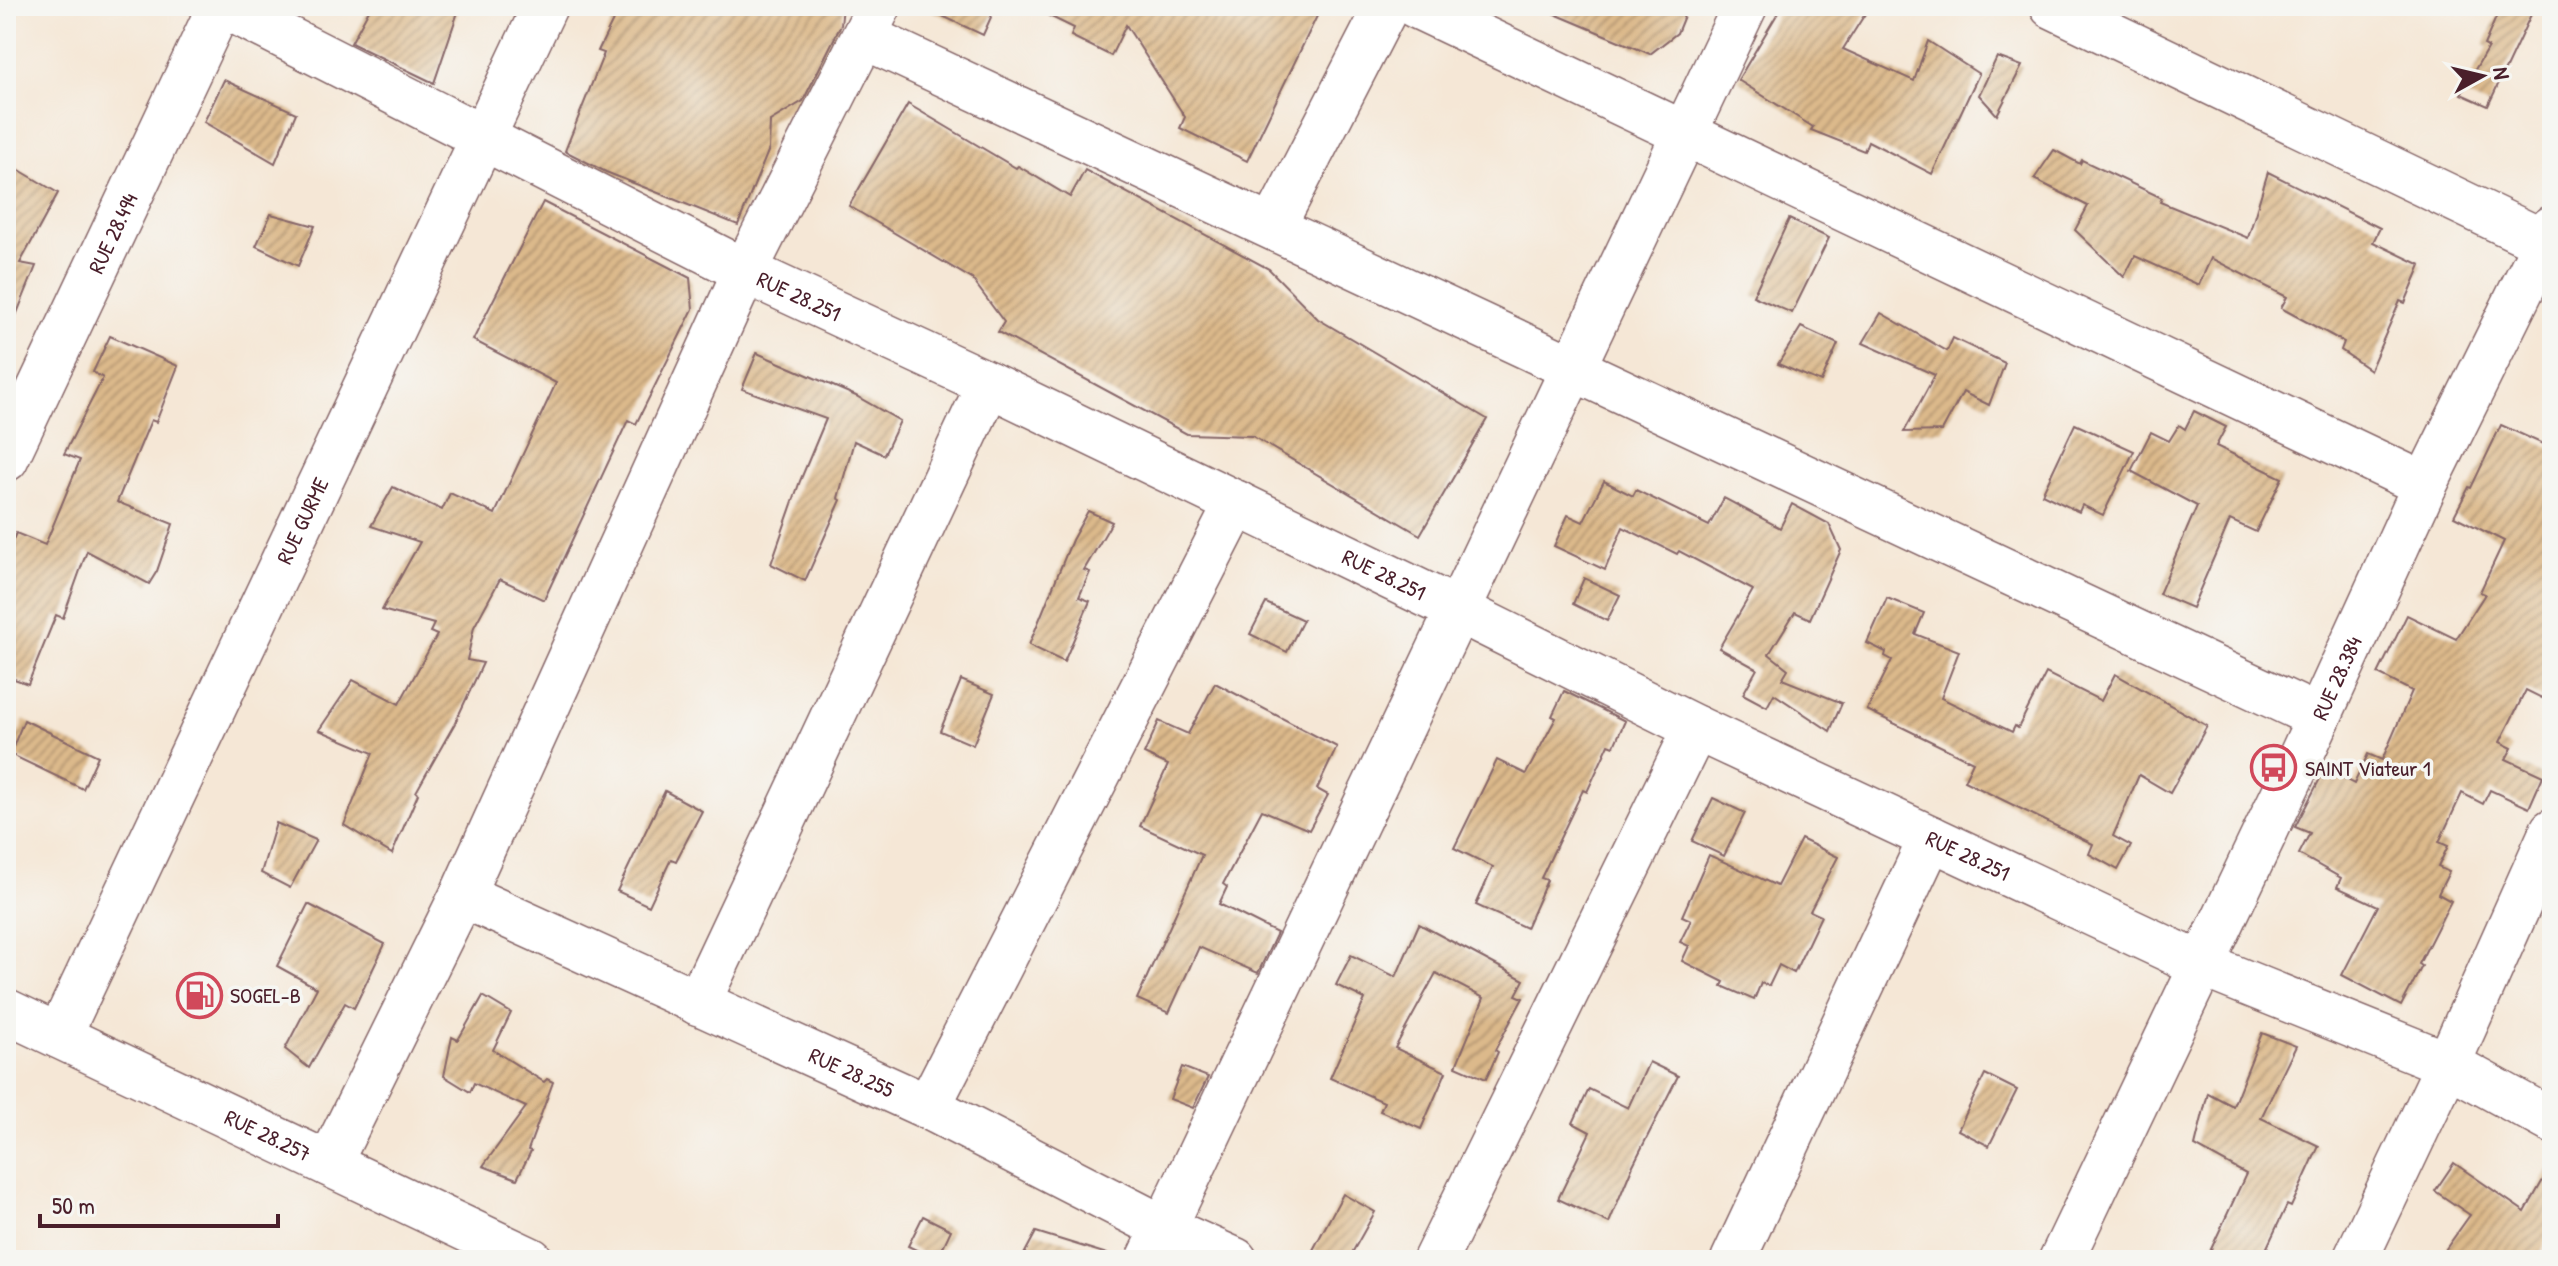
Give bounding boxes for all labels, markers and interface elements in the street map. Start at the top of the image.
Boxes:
north arrow [2442,36,2522,116]
text: N [2486,65,2518,81]
street label: RUE 28.494 [81,188,145,278]
street label: RUE 28.251 [752,264,846,328]
street label: RUE GURME [269,472,336,569]
street label: RUE 28.251 [1337,542,1431,607]
street label: RUE 28.384 [2304,631,2369,725]
bus stop icon: SAINT Viateur 1 [2250,744,2298,792]
place label: SAINT Viateur 1 [2305,753,2431,783]
street label: RUE 28.251 [1921,823,2015,888]
fuel station icon: SOGEL-B [175,971,223,1019]
place label: SOGEL-B [230,980,301,1010]
street label: RUE 28.255 [804,1040,899,1105]
street label: RUE 28.257 [220,1102,316,1169]
scale bar [40,1178,278,1228]
text: 50 m [52,1189,95,1221]

